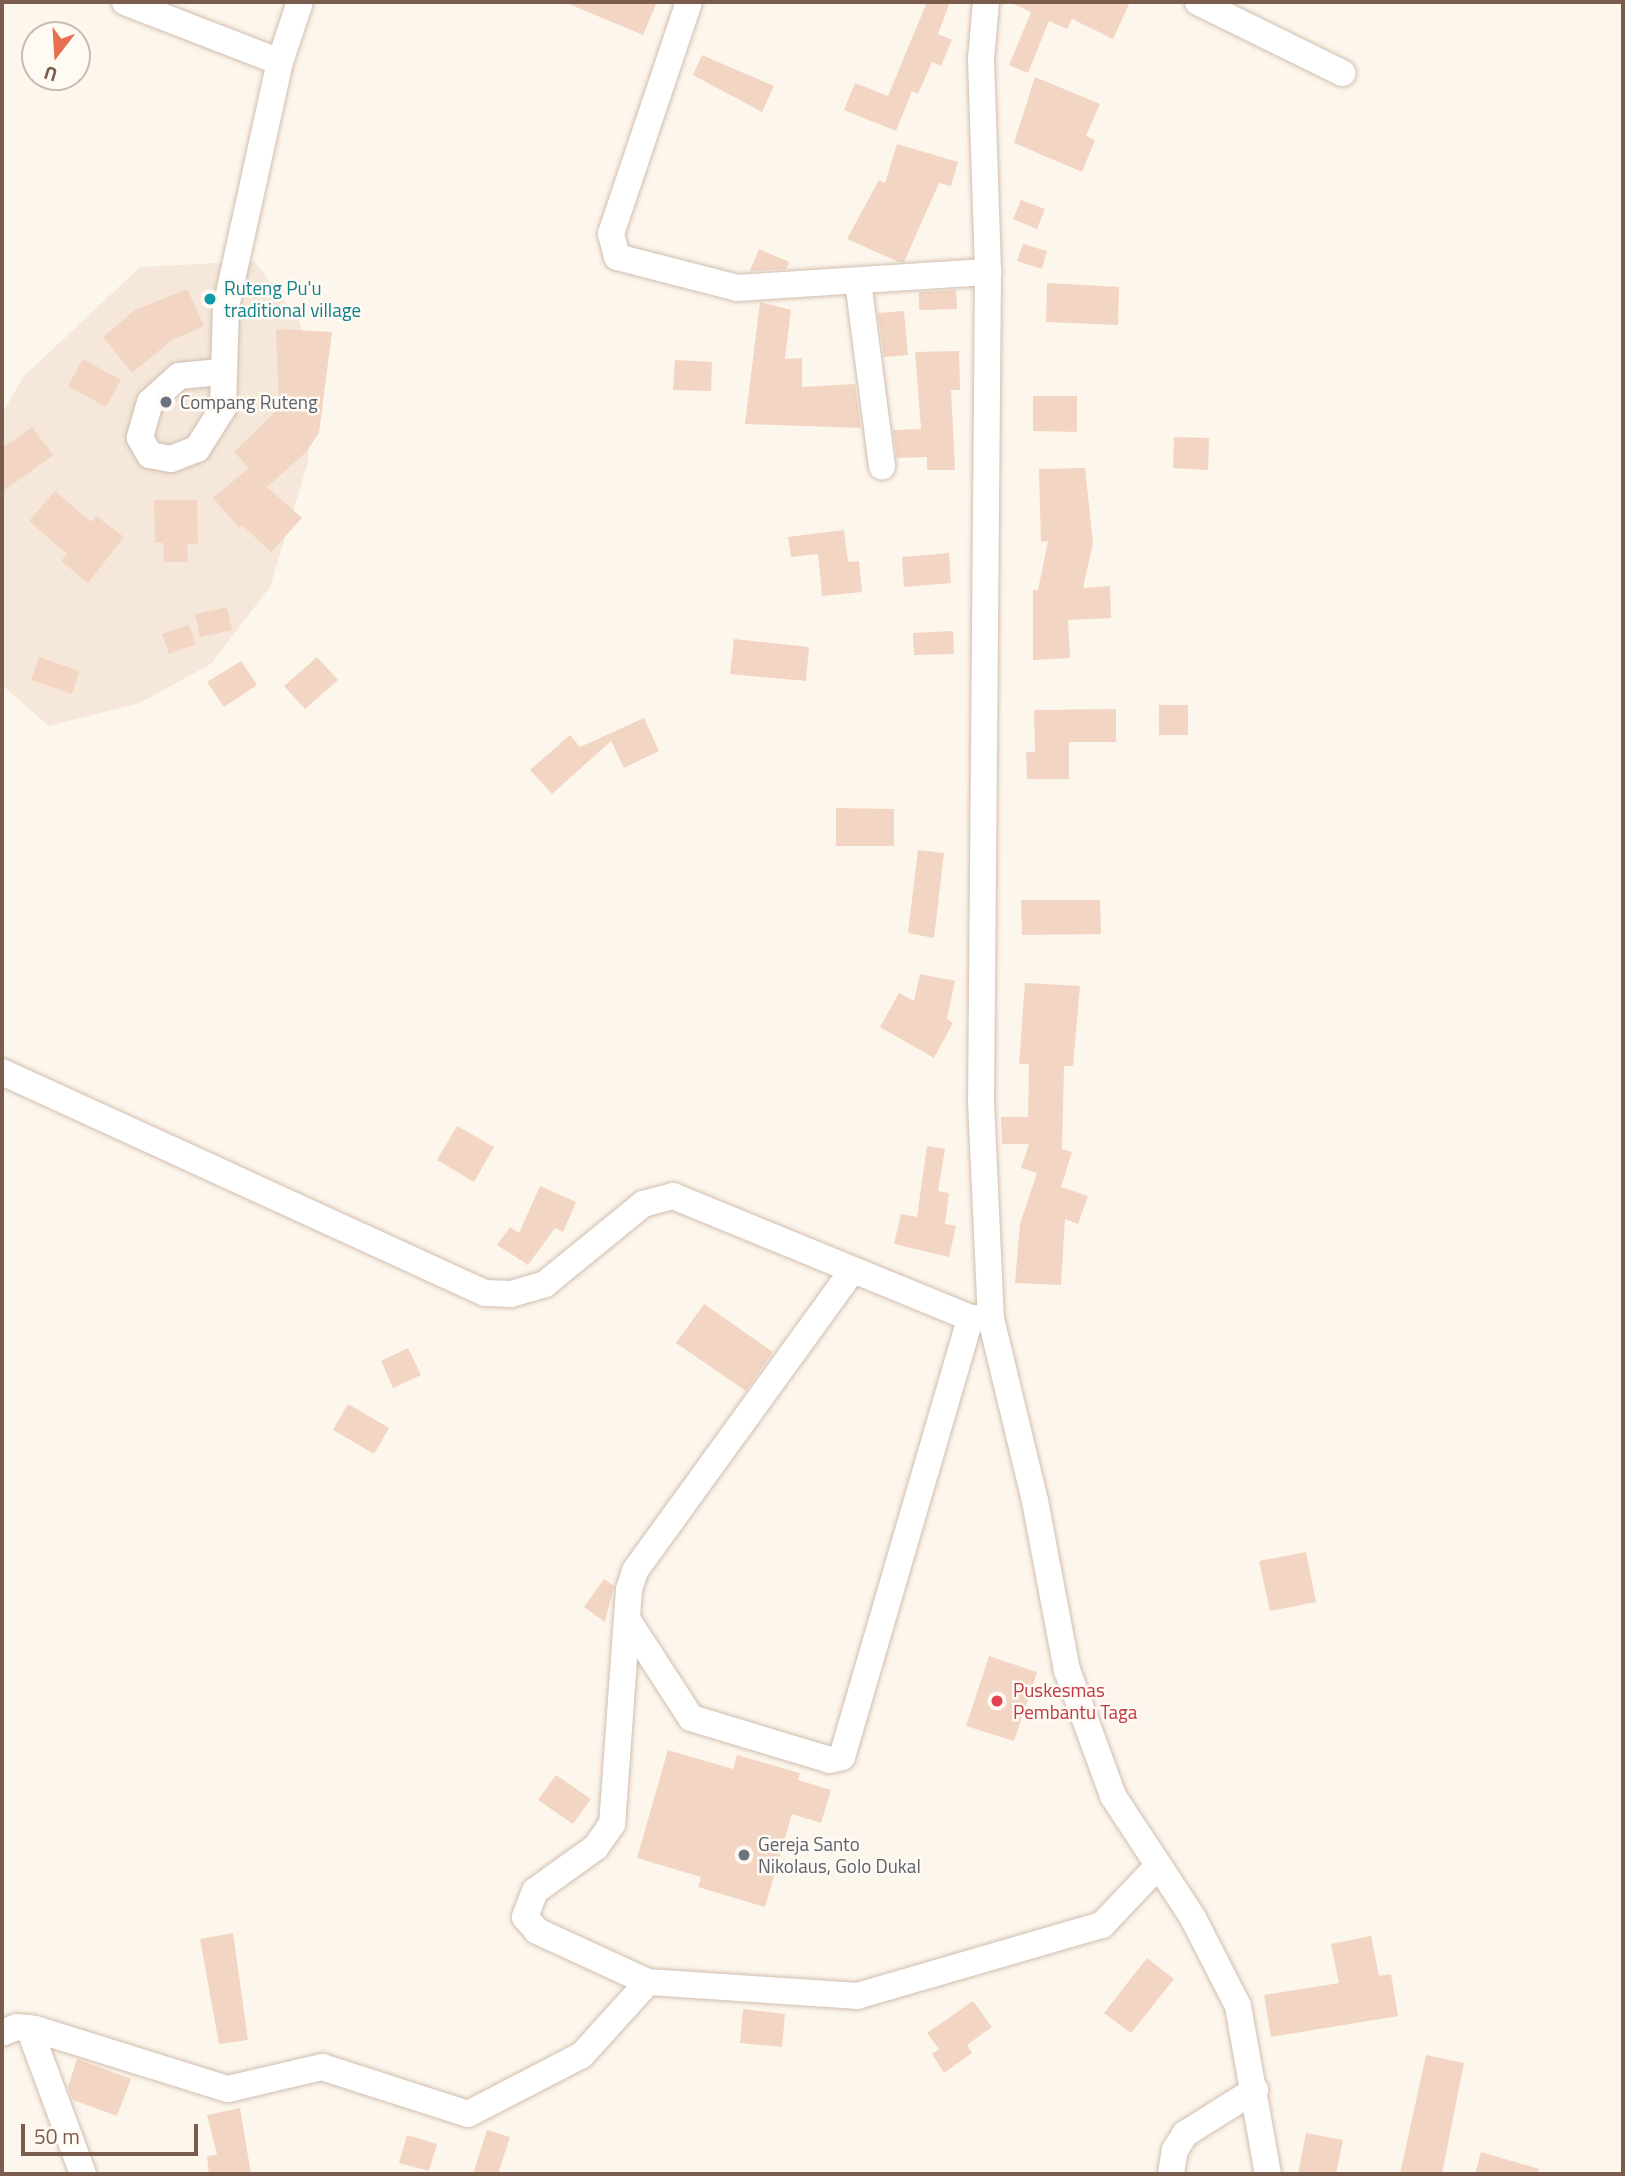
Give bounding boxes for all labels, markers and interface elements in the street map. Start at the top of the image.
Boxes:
north arrow [21,21,91,91]
text: U [40,59,60,90]
place label: Ruteng Pu'u traditional village [224,277,361,321]
marker: Ruteng Pu'u traditional village [202,291,218,307]
place label: Compang Ruteng [180,391,318,413]
marker: Compang Ruteng [158,394,174,410]
place label: Puskesmas Pembantu Taga [1013,1679,1137,1723]
marker: Puskesmas Pembantu Taga [987,1691,1007,1711]
place label: Gereja Santo Nikolaus, Golo Dukal [758,1833,921,1877]
marker: Gereja Santo Nikolaus, Golo Dukal [736,1847,752,1863]
scale bar [24,2110,201,2154]
text: 50 m [34,2120,80,2152]

